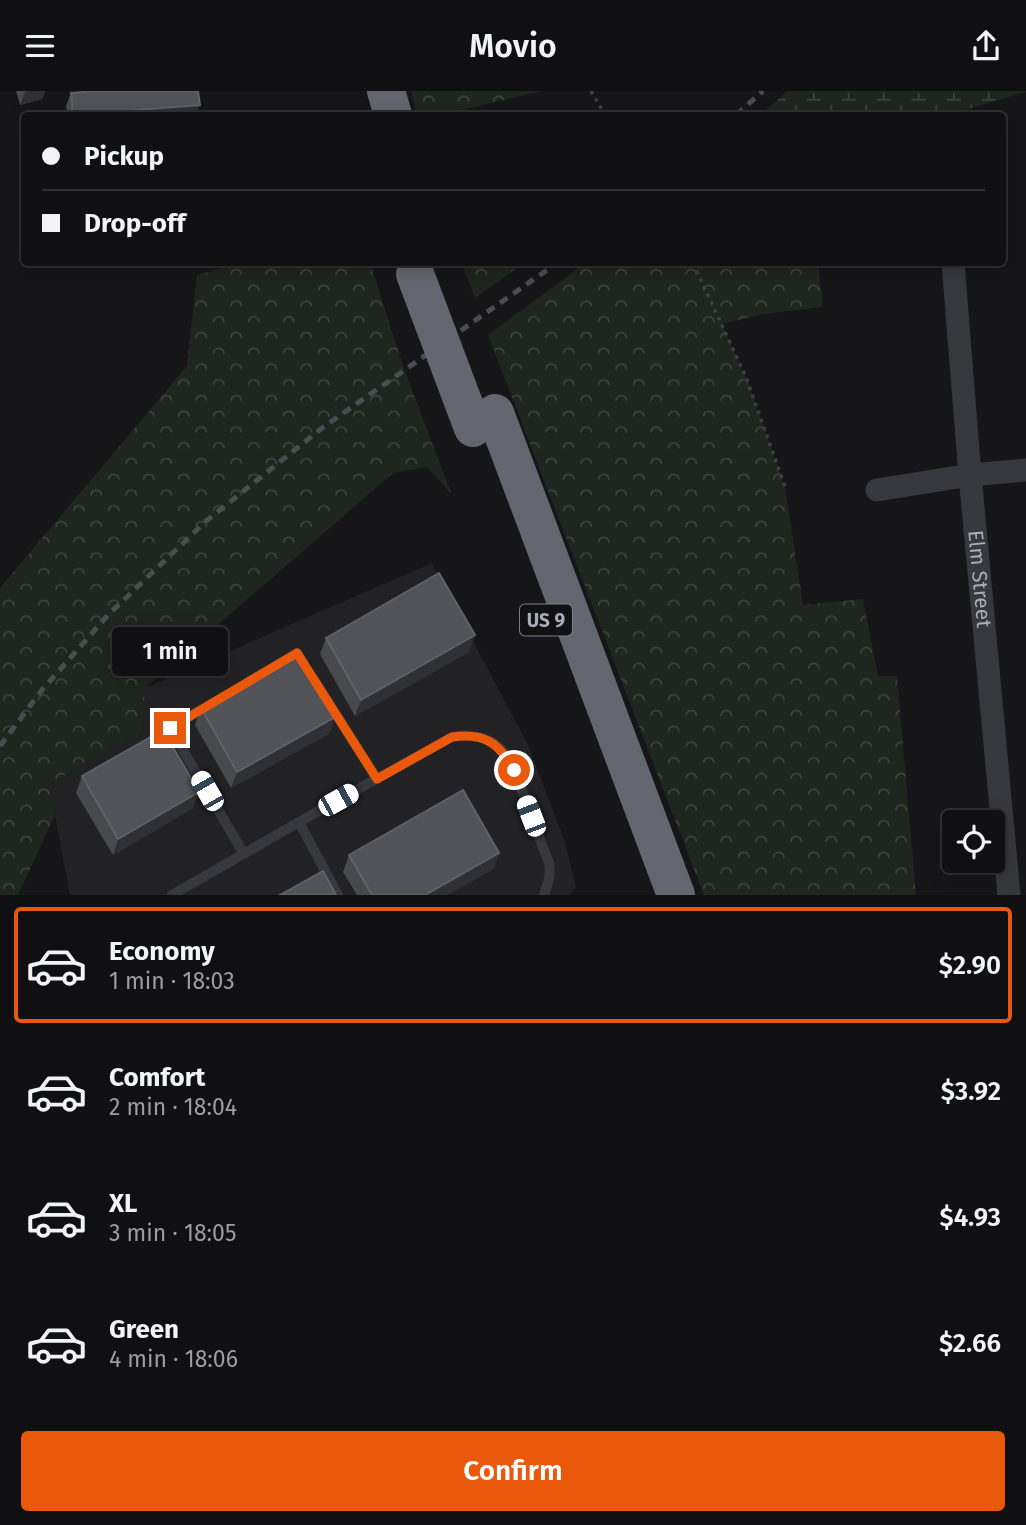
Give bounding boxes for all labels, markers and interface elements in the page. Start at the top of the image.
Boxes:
icon: menu [21,27,59,65]
text: Movio [469,27,557,65]
icon: share [967,27,1005,65]
text: Pickup [84,141,164,172]
text: Drop-off [84,208,186,239]
street label: Elm Street [962,529,997,629]
road number: US 9 [520,605,572,635]
callout: 1 min [112,627,228,675]
text: 1 min [142,637,198,665]
route end [154,712,186,744]
route start [498,754,530,786]
car [188,768,227,814]
car [315,781,362,819]
car [514,793,549,839]
map controls [942,810,1005,873]
button: locate [942,810,1005,873]
icon: car [25,934,88,997]
text: Economy [109,936,215,967]
text: $2.90 [939,950,1001,981]
text: 1 min · 18:03 [109,967,235,995]
icon: car [25,1060,88,1123]
text: Comfort [109,1062,205,1093]
text: $3.92 [941,1076,1001,1107]
text: 2 min · 18:04 [109,1093,237,1121]
icon: car [25,1186,88,1249]
text: XL [109,1188,137,1219]
text: $4.93 [939,1202,1001,1233]
text: 3 min · 18:05 [109,1219,236,1247]
icon: car [25,1312,88,1375]
text: Green [109,1314,179,1345]
text: $2.66 [939,1328,1001,1359]
text: 4 min · 18:06 [109,1345,238,1373]
button: Confirm [21,1431,1005,1511]

